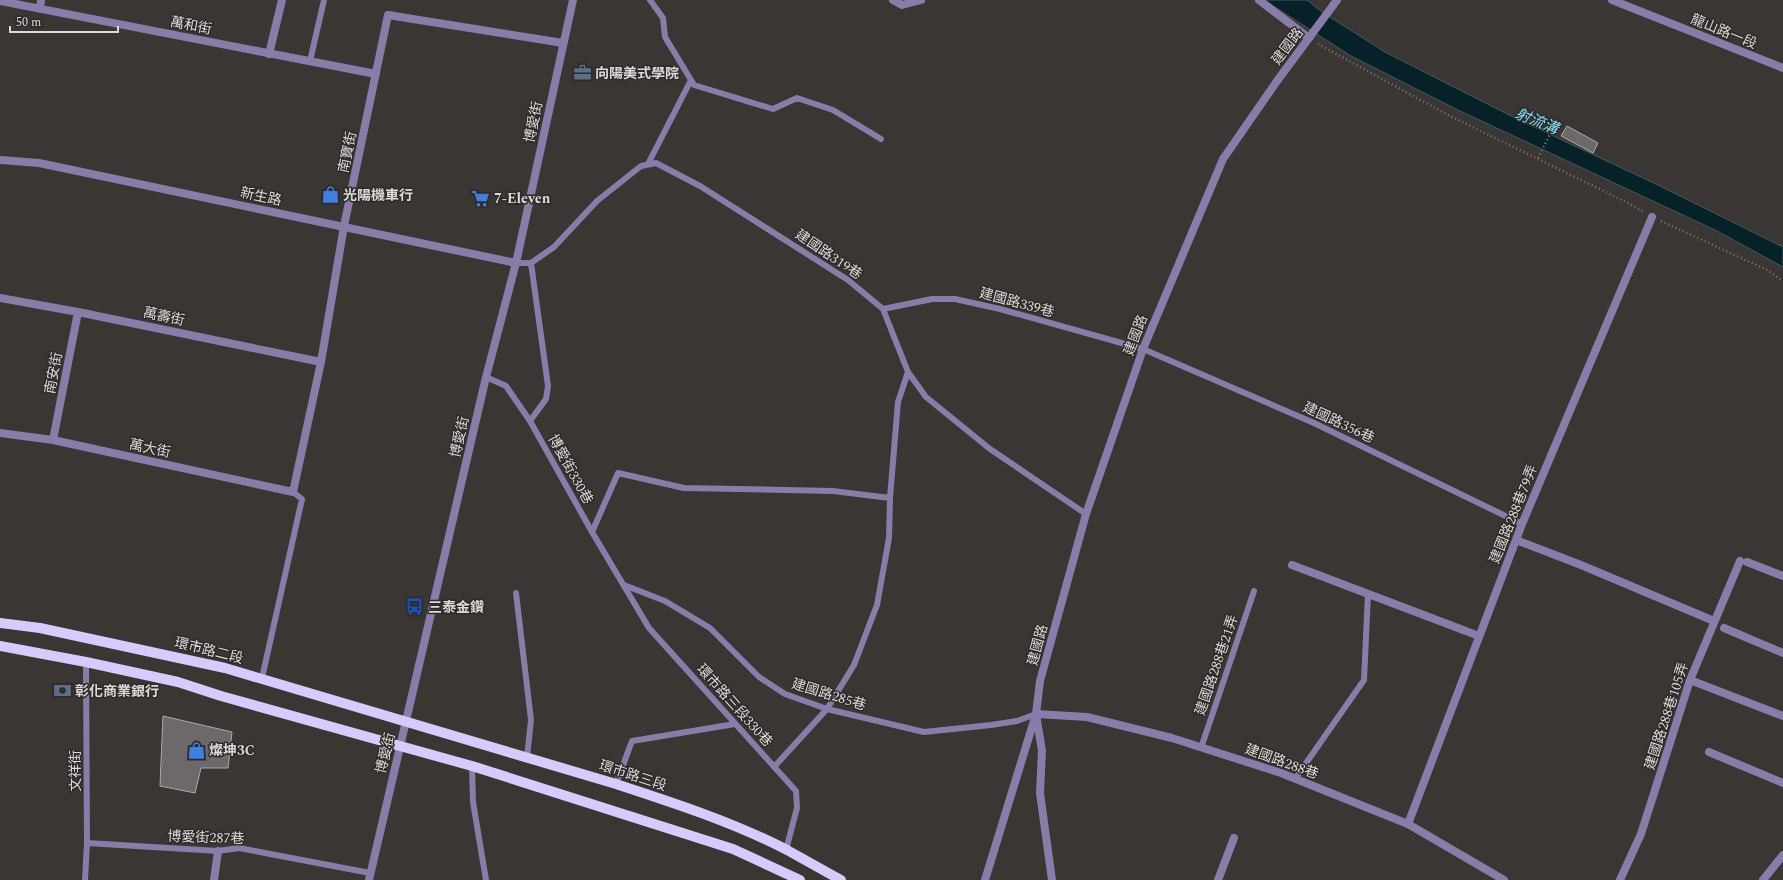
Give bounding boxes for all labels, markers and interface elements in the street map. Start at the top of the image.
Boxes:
scale bar [10,8,118,34]
street label: 龍山路一段 [1687,9,1760,54]
street label: 萬和街 [168,11,214,40]
text: 50 m [16,13,41,32]
street label: 建國路 [1266,23,1308,69]
office icon: 向陽美式學院 [572,63,592,83]
place label: 向陽美式學院 [595,63,679,84]
street label: 博愛街 [519,99,548,145]
water label: 射流溝 [1512,102,1564,141]
street label: 南寶街 [333,129,362,175]
street label: 新生路 [238,182,284,211]
shop icon: 光陽機車行 [320,185,340,205]
place label: 光陽機車行 [343,185,413,206]
supermarket icon: 7-Eleven [471,188,491,208]
place label: 7-Eleven [494,188,551,209]
street label: 建國路319巷 [791,224,867,285]
street label: 建國路339巷 [977,282,1057,323]
street label: 萬壽街 [141,302,187,331]
street label: 建國路 [1118,312,1153,359]
street label: 南安街 [39,350,68,396]
street label: 建國路356巷 [1299,397,1378,448]
street label: 博愛街 [445,414,474,460]
street label: 博愛街330巷 [543,430,598,508]
street label: 萬大街 [127,434,173,463]
street label: 建國路288巷79弄 [1484,462,1543,567]
bus stop icon: 三泰金鑽 [405,597,425,617]
place label: 三泰金鑽 [428,597,484,618]
street label: 建國路288巷21弄 [1189,612,1243,718]
street label: 建國路 [1022,622,1053,668]
street label: 環市路二段 [172,632,245,669]
street label: 環市路三段330巷 [692,659,778,751]
street label: 建國路288巷105弄 [1639,660,1694,773]
street label: 建國路285巷 [789,673,869,716]
bank icon: 彰化商業銀行 [52,681,72,701]
place label: 彰化商業銀行 [75,681,159,702]
street label: 博愛街 [370,730,401,776]
street label: 建國路288巷 [1242,738,1322,785]
shop icon: 燦坤3C [186,740,206,760]
place label: 燦坤3C [209,740,255,761]
street label: 文祥街 [65,750,86,792]
street label: 環市路三段 [596,755,669,796]
street label: 博愛街287巷 [167,826,245,849]

